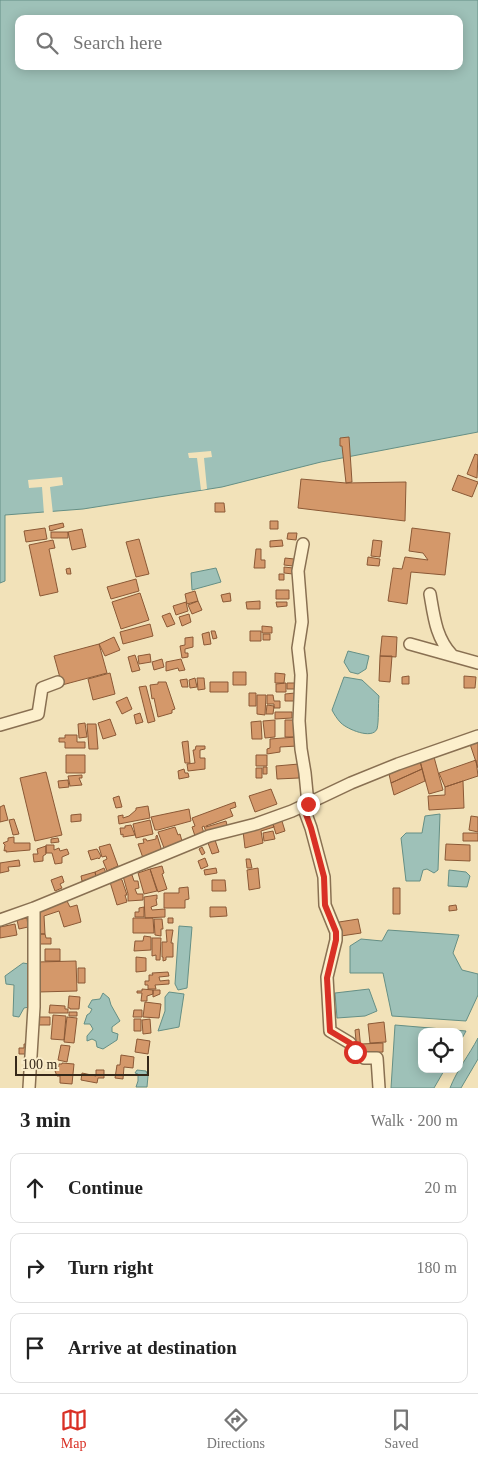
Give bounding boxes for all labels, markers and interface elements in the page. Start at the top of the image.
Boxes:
search box [15,15,463,70]
icon: search [33,29,61,57]
text: Search here [73,32,162,53]
route end [297,793,320,816]
map controls [418,1028,463,1073]
button: locate [418,1028,463,1073]
route start [344,1041,367,1064]
scale bar [15,1053,149,1076]
text: 100 m [22,1057,57,1072]
text: 3 min [20,1108,71,1132]
text: Walk · 200 m [371,1112,458,1129]
icon: ahead [21,1174,49,1202]
text: Continue [68,1177,143,1198]
text: 20 m [425,1179,457,1196]
icon: right [21,1254,49,1282]
text: Turn right [68,1257,153,1278]
text: 180 m [417,1259,457,1276]
icon: arrive [21,1334,49,1362]
text: Arrive at destination [68,1337,237,1358]
tab: Map [60,1406,88,1452]
tab: Directions [207,1406,265,1452]
tab: Saved [384,1406,418,1452]

